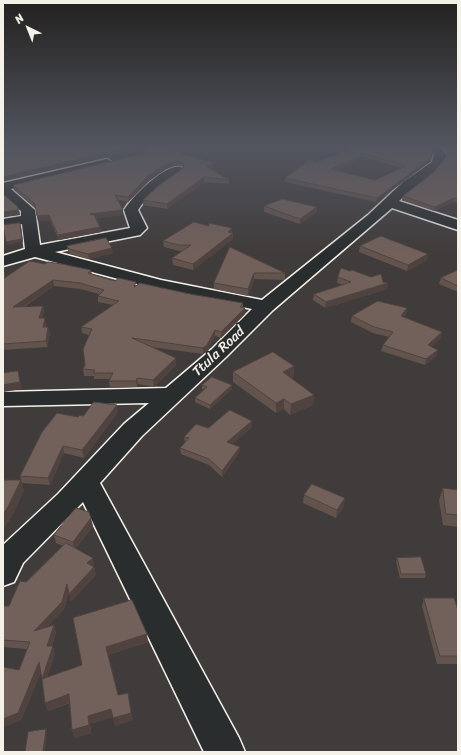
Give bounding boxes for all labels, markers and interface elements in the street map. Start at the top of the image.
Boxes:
north arrow [8,8,48,48]
text: N [10,9,29,28]
street label: Ttula Road [189,324,249,380]

